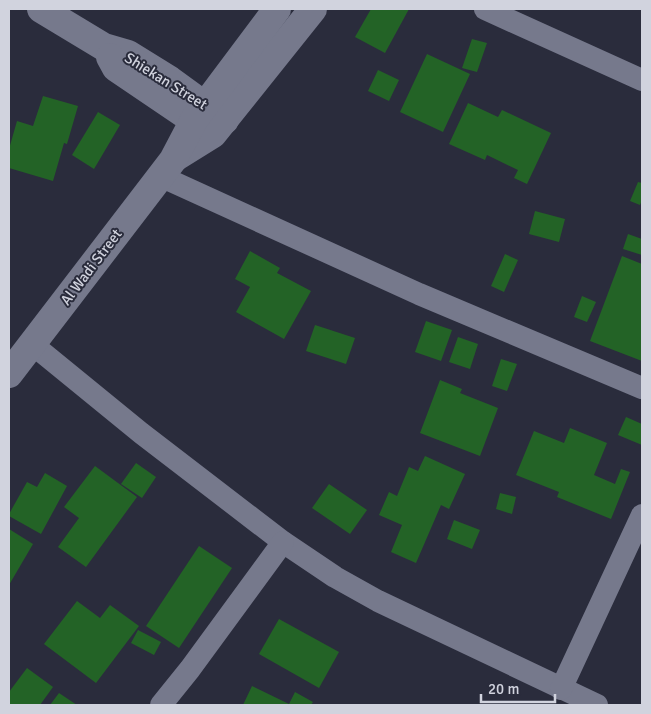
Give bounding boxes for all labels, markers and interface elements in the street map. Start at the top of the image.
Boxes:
street label: Shiekan Street [121,49,211,113]
street label: Al Wadi Street [56,225,126,309]
scale bar [481,672,555,704]
text: 20 m [488,680,519,698]

